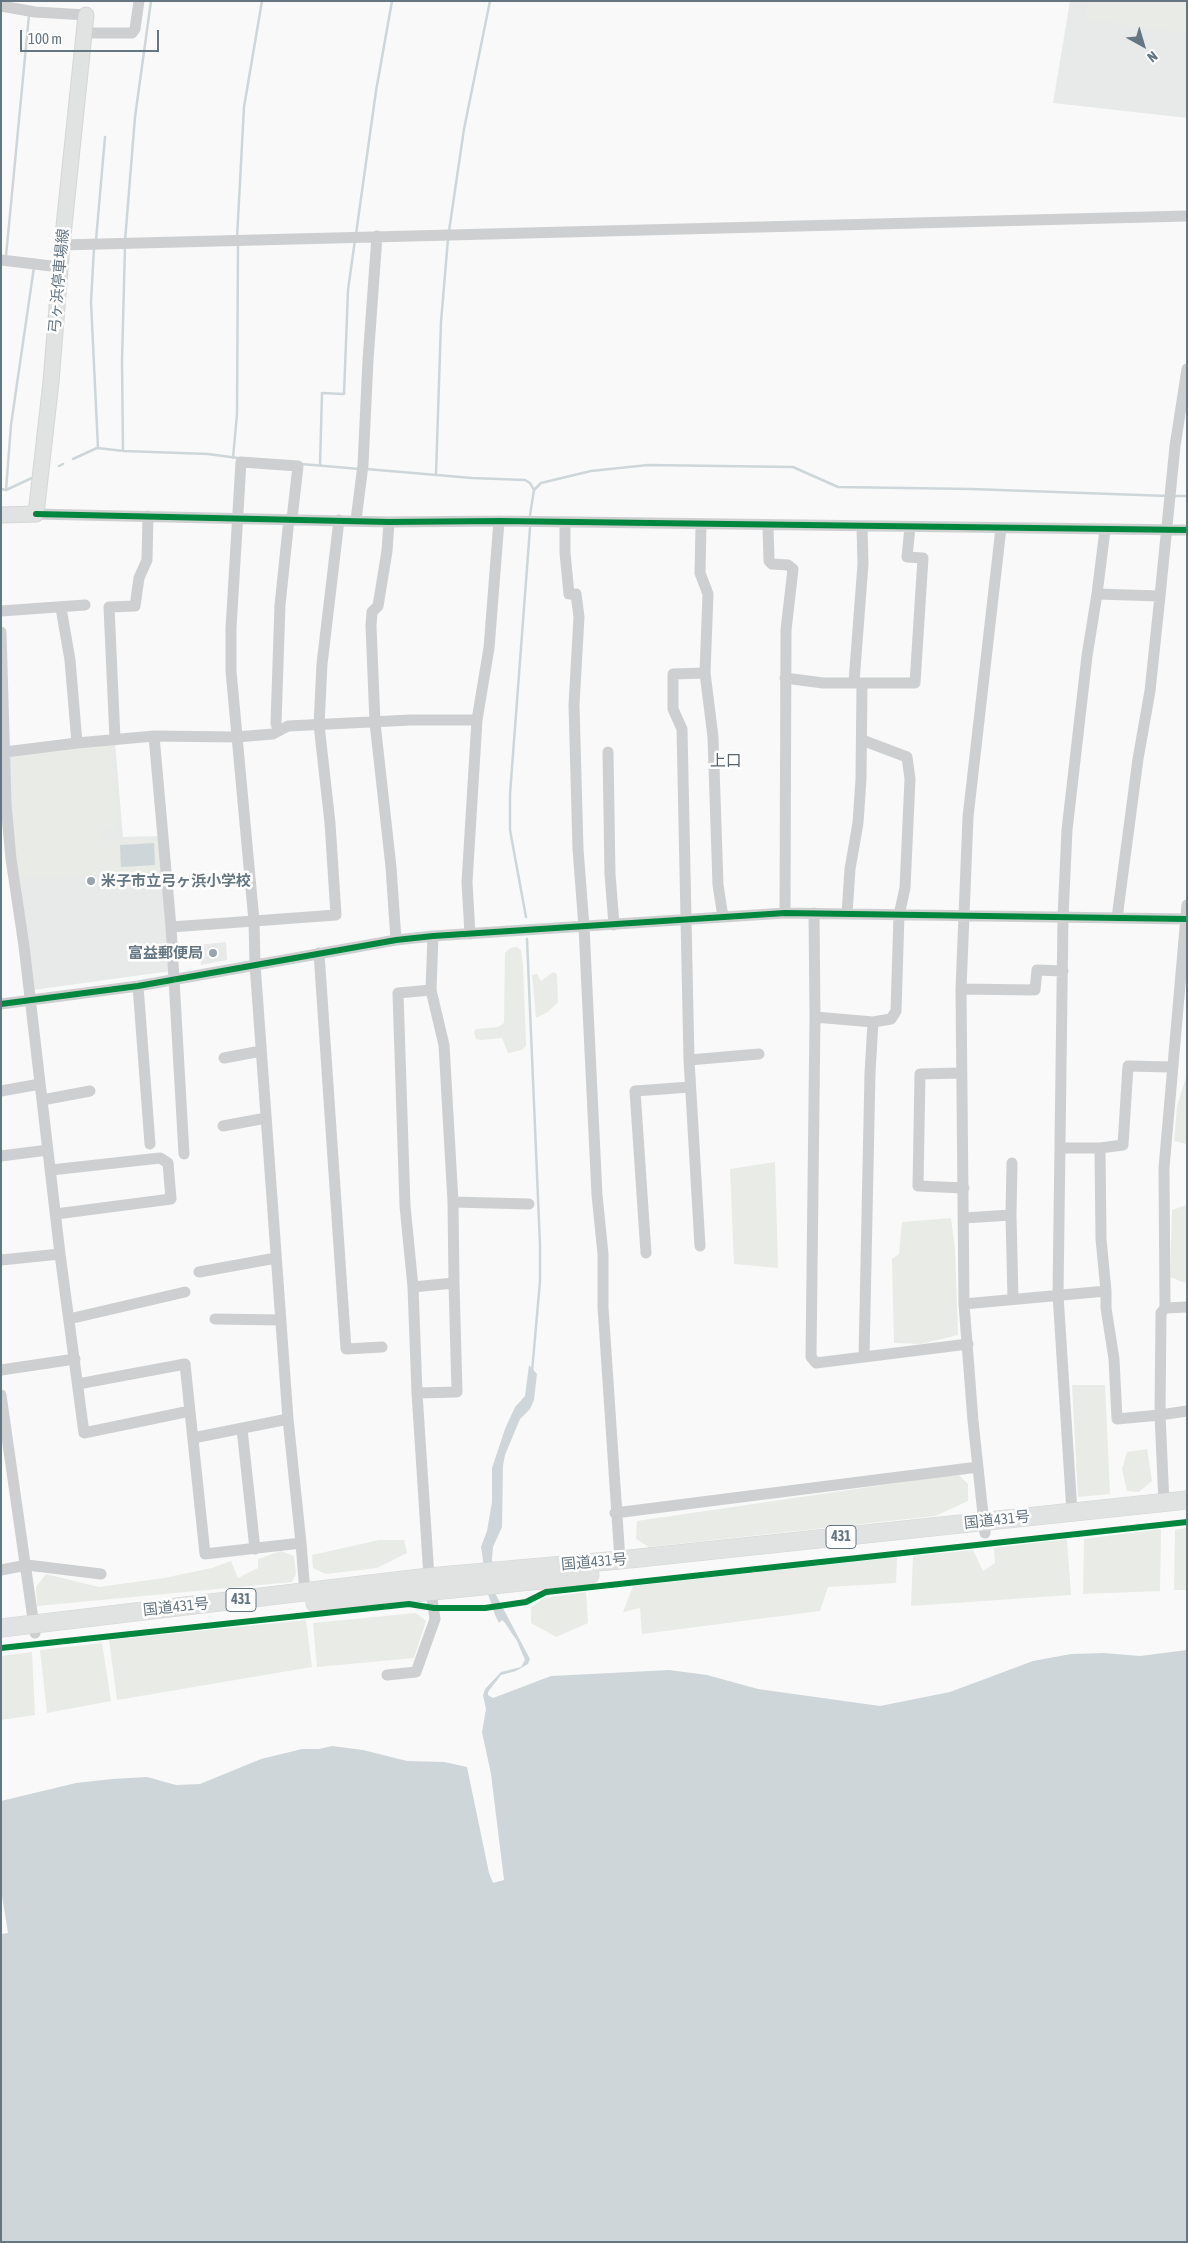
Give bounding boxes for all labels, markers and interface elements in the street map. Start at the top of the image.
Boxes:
scale bar [22,20,161,52]
north arrow [1118,20,1168,70]
text: 100 m [28,30,62,47]
text: N [1144,48,1161,65]
street label: 弓ヶ浜停車場線 [45,228,73,334]
district label: 上口 [710,751,742,771]
place label: 米子市立弓ヶ浜小学校 [101,872,251,890]
marker: 米子市立弓ヶ浜小学校 [85,875,97,887]
place label: 富益郵便局 [128,944,203,962]
marker: 富益郵便局 [207,947,219,959]
street label: 国道431号 [963,1508,1031,1532]
road number: 431 [826,1525,856,1548]
street label: 国道431号 [560,1550,628,1574]
road number: 431 [226,1588,256,1612]
street label: 国道431号 [142,1595,210,1619]

